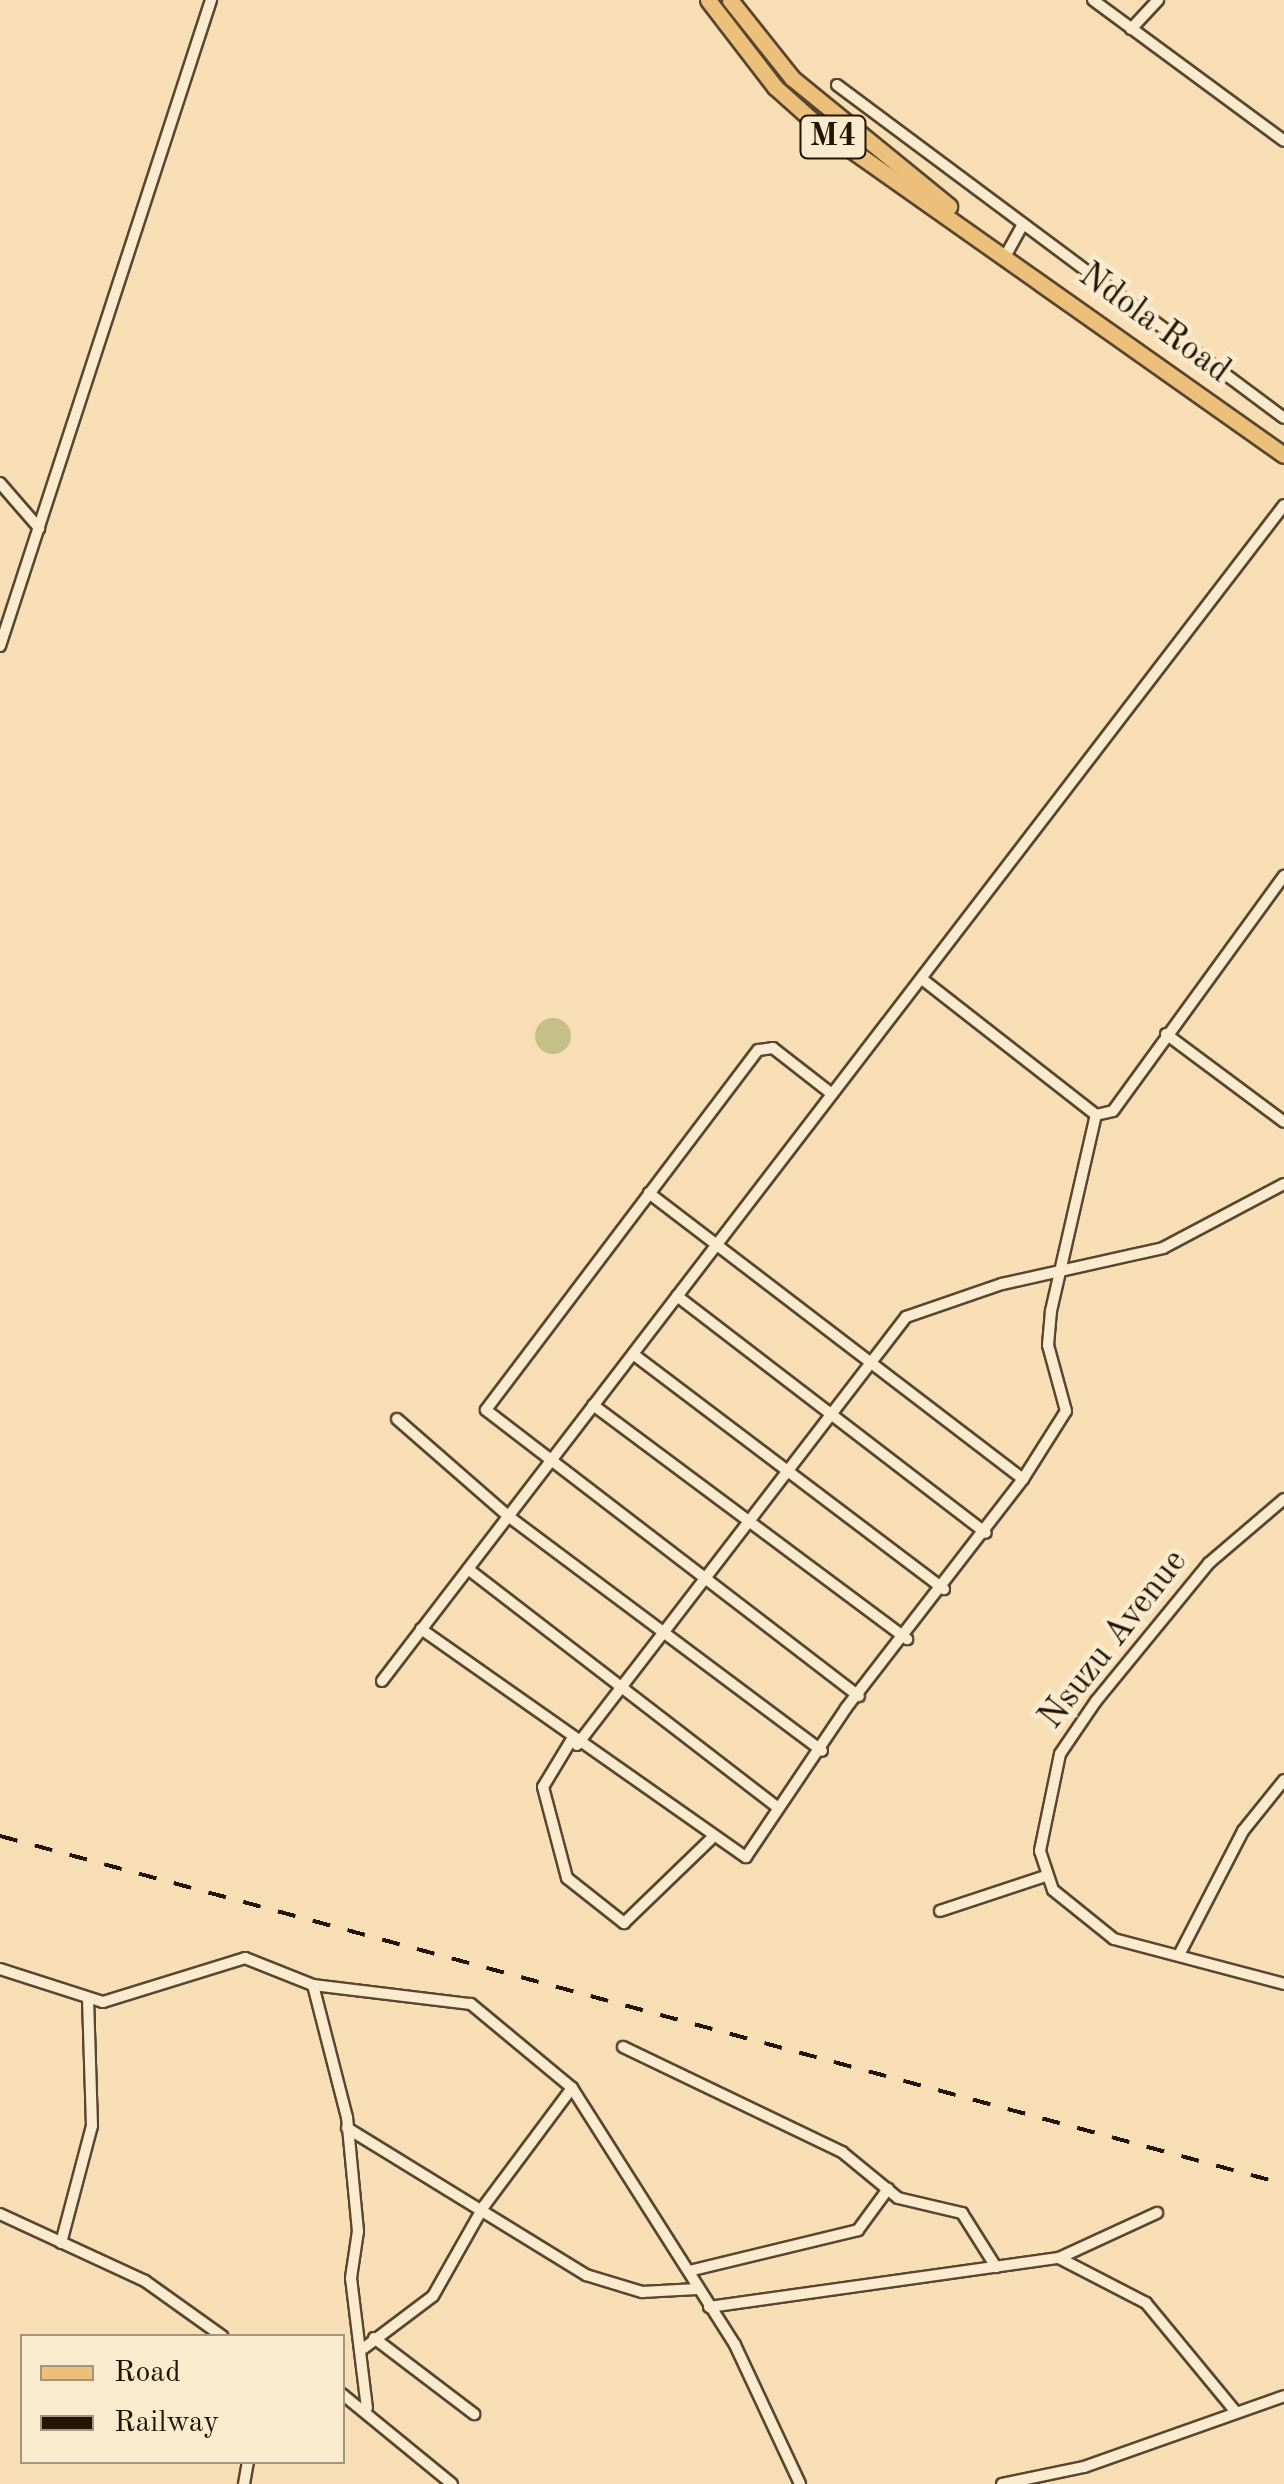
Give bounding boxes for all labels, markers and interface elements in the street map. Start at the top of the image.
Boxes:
road number: M4 [798,110,868,164]
street label: Ndola Road [1070,255,1238,393]
street label: Nsuzu Avenue [1031,1542,1197,1738]
legend [20,2334,345,2464]
text: Road [114,2358,181,2388]
text: Railway [114,2408,219,2438]

